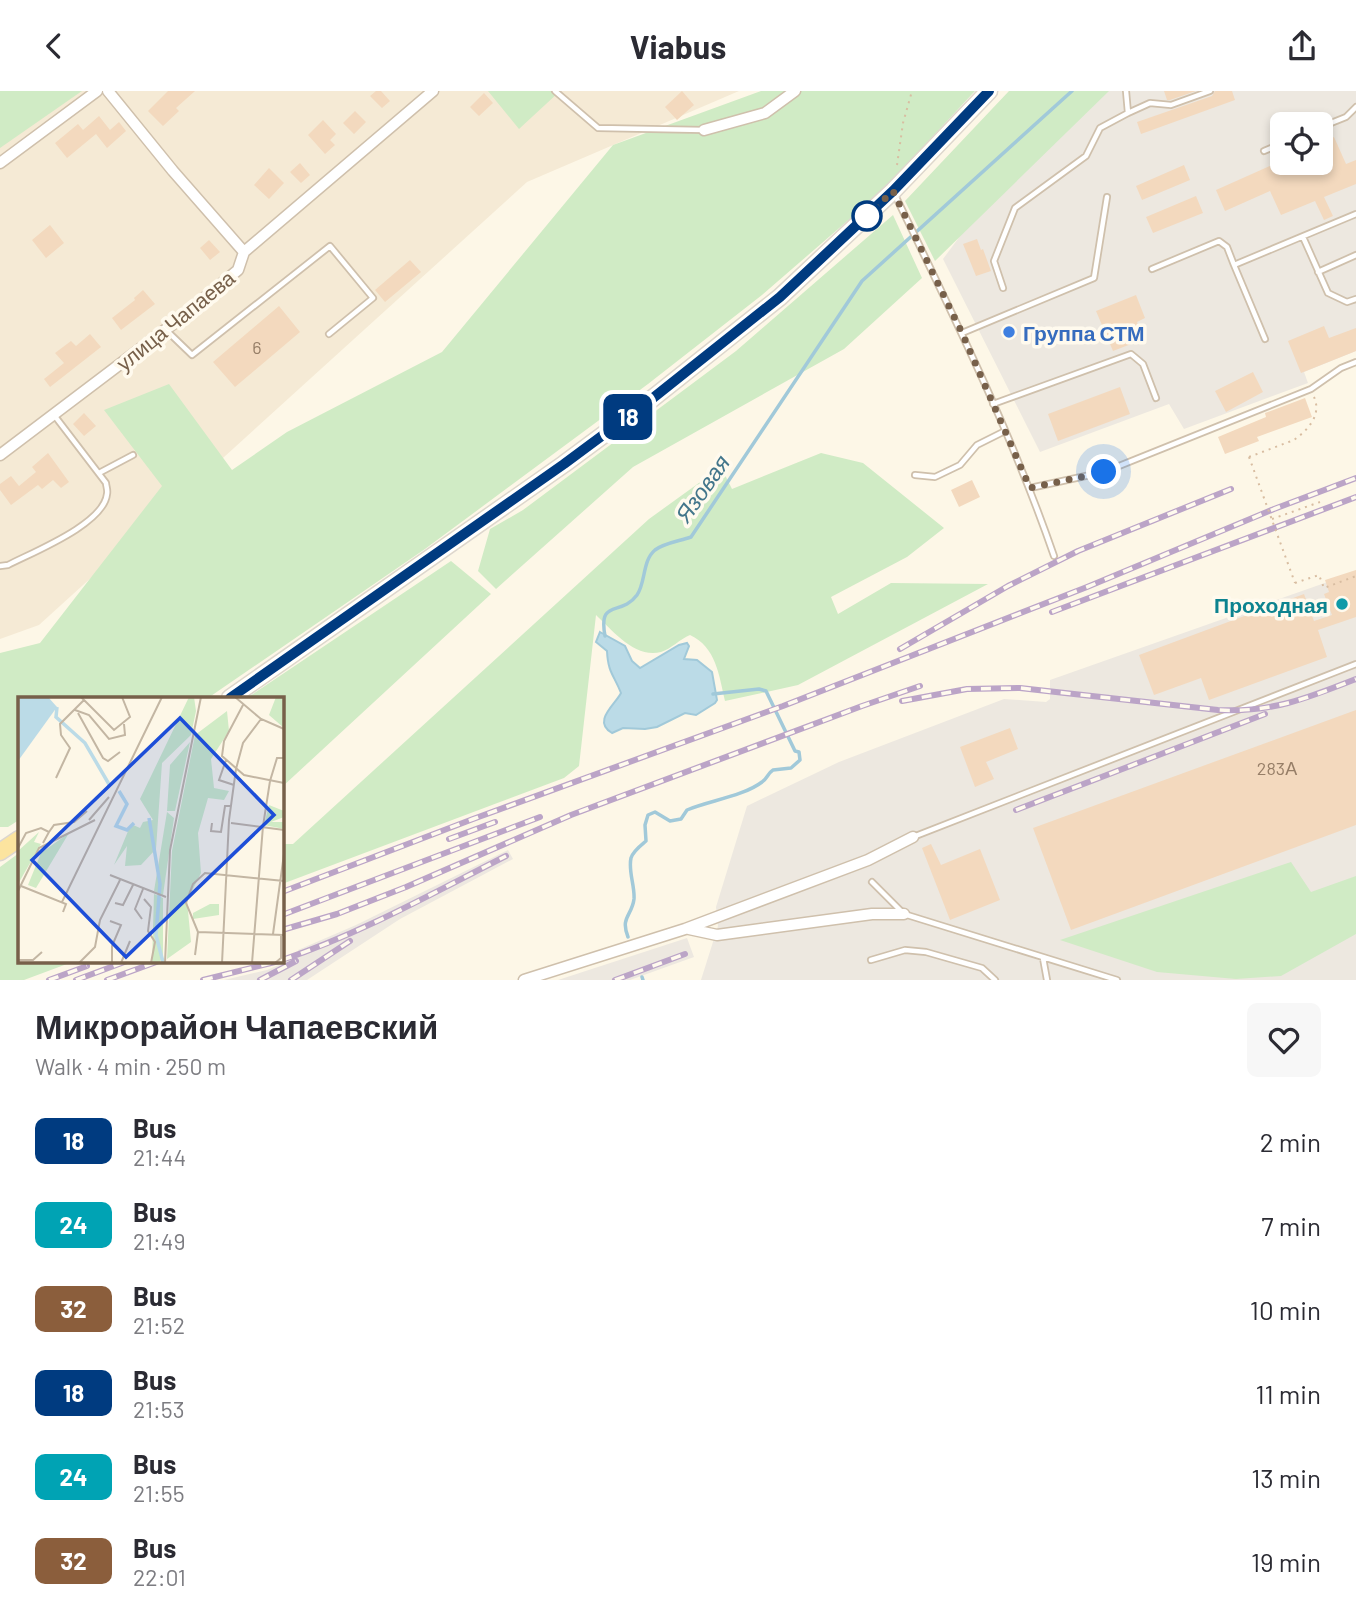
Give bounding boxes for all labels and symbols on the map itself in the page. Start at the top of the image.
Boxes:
unlabelled marker [852,201,882,231]
street label: улица Чапаева [111,264,239,375]
place label: Группа СТМ [1023,320,1145,345]
marker: Группа СТМ [1001,324,1017,340]
house number: 6 [252,336,262,358]
line badge: 18 [596,394,660,440]
water label: Язовая [668,449,735,529]
your location [1086,454,1121,489]
place label: Проходная [1214,592,1328,617]
marker: Проходная [1334,596,1350,612]
inset map [18,697,284,963]
house number: 283А [1257,757,1297,779]

